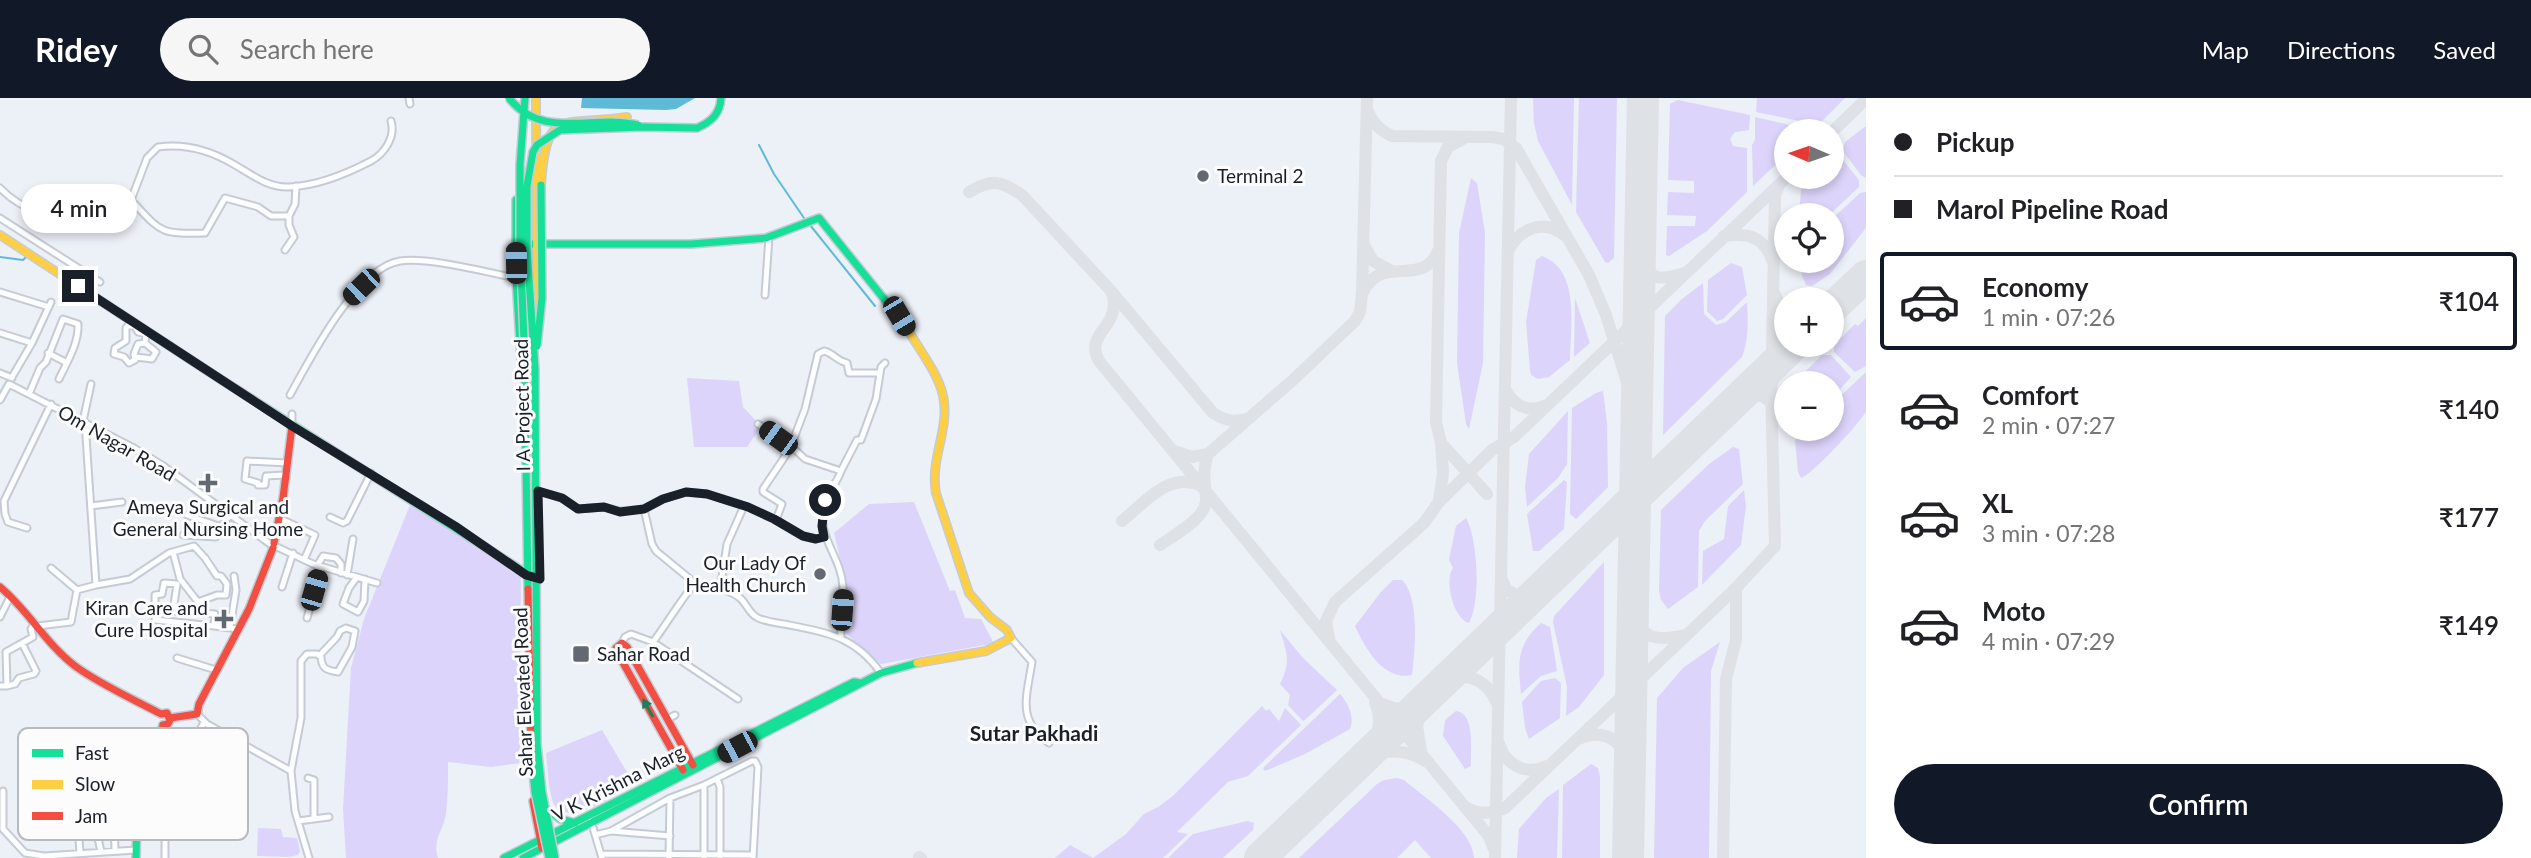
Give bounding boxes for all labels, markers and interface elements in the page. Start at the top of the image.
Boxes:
search box [160,18,650,81]
text: Ridey [35,29,118,69]
icon: search [184,30,222,68]
text: Search here [240,33,374,65]
text: Map [2202,35,2249,64]
text: Directions [2287,35,2395,64]
text: Saved [2433,35,2496,64]
north arrow [1774,119,1844,189]
map controls [1774,119,1844,441]
text: Pickup [1936,126,2015,158]
place label: Terminal 2 [1217,164,1303,187]
marker: Terminal 2 [1195,168,1211,184]
callout: 4 min [20,184,136,234]
text: Marol Pipeline Road [1936,193,2168,225]
text: 4 min [51,194,107,222]
button: locate [1774,203,1844,273]
car [506,242,527,284]
car [339,265,384,309]
route end [62,270,94,302]
icon: car [1898,270,1961,333]
text: Economy [1982,271,2088,303]
text: ₹104 [2439,285,2499,317]
button: + [1774,287,1844,357]
car [880,293,919,339]
text: 1 min · 07:26 [1982,303,2115,331]
street label: I A Project Road [509,338,534,472]
button: − [1774,371,1844,441]
icon: car [1898,378,1961,441]
text: Comfort [1982,379,2079,411]
text: ₹140 [2439,393,2499,425]
street label: Om Nagar Road [54,400,180,486]
text: 2 min · 07:27 [1982,411,2115,439]
car [755,417,802,459]
marker: Ameya Surgical and General Nursing Home [198,473,218,493]
route start [809,484,841,516]
icon: car [1898,486,1961,549]
text: XL [1982,487,2013,519]
place label: Ameya Surgical and General Nursing Home [113,495,303,540]
text: ₹177 [2439,501,2499,533]
text: 3 min · 07:28 [1982,519,2115,547]
place label: Our Lady Of Health Church [685,551,806,596]
marker: Our Lady Of Health Church [812,566,828,582]
car [299,567,330,613]
car [831,588,854,632]
icon: car [1898,594,1961,657]
text: Moto [1982,595,2045,627]
place label: Kiran Care and Cure Hospital [85,596,208,641]
street label: Sahar Elevated Road [508,607,537,777]
marker: Kiran Care and Cure Hospital [214,609,234,629]
text: ₹149 [2439,609,2499,641]
text: 4 min · 07:29 [1982,627,2115,655]
place label: Sahar Road [597,642,690,665]
marker: Sahar Road [571,644,591,664]
one-way arrow [642,698,654,717]
district label: Sutar Pakhadi [970,720,1098,745]
legend [18,728,248,840]
car [714,728,761,766]
street label: V K Krishna Marg [548,739,688,826]
text: Fast [75,741,109,764]
button: Confirm [1894,764,2503,844]
text: Slow [75,772,115,795]
text: Jam [75,804,108,827]

